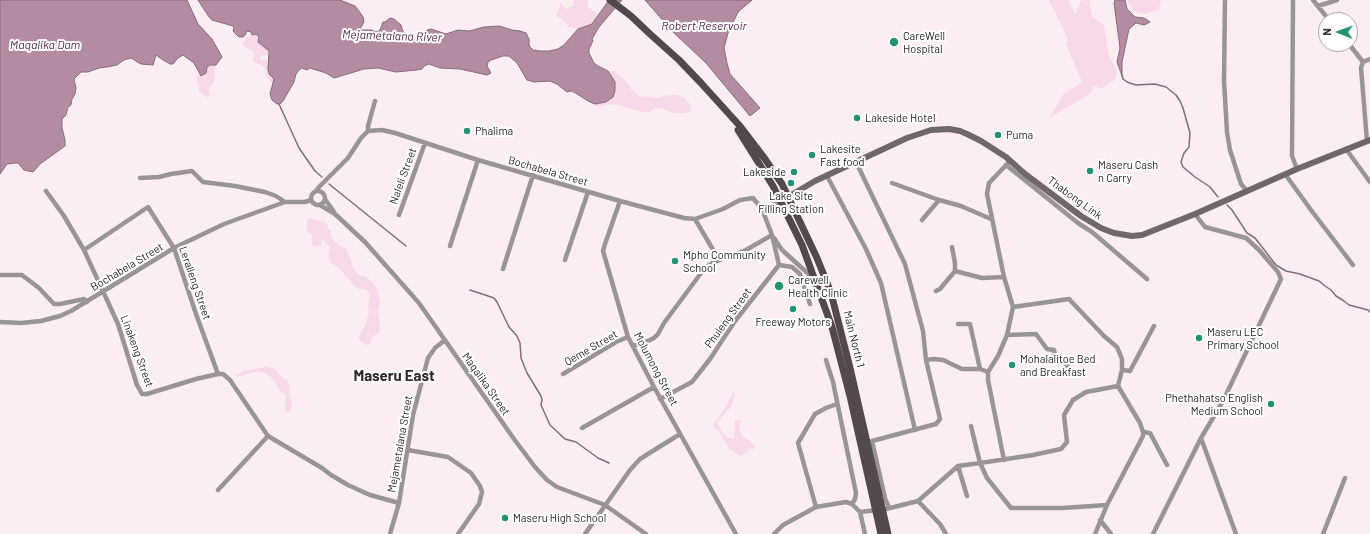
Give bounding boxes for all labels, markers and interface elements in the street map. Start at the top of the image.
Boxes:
north arrow [1318,12,1358,52]
water label: Robert Reservoir [661,19,747,33]
water label: Mejametalana River [342,27,442,45]
text: N [1320,28,1333,36]
place label: CareWell Hospital [903,29,945,55]
marker: CareWell Hospital [888,36,900,48]
water label: Maqalika Dam [10,38,80,52]
place label: Lakeside Hotel [865,111,935,125]
marker: Lakeside Hotel [852,113,862,123]
place label: Phalima [475,124,513,138]
marker: Phalima [462,126,472,136]
place label: Puma [1006,128,1033,142]
marker: Puma [993,130,1003,140]
place label: Lakesite Fast food [820,142,864,168]
street label: Naleli Street [387,146,419,206]
marker: Lakesite Fast food [807,150,817,160]
street label: Bochabela Street [507,153,589,189]
place label: Maseru Cash n Carry [1098,158,1158,184]
place label: Lakeside [743,165,786,179]
marker: Maseru Cash n Carry [1085,166,1095,176]
marker: Lakeside [789,167,799,177]
street label: Thabong Link [1045,174,1105,222]
marker: Lake Site Filling Station [786,178,796,188]
place label: Lake Site Filling Station [758,189,824,215]
street label: Bochabela Street [88,240,166,294]
street label: Leralleng Street [176,245,214,321]
place label: Mpho Community School [683,248,766,274]
marker: Mpho Community School [670,256,680,266]
place label: Carewell Health Clinic [788,273,848,299]
marker: Carewell Health Clinic [773,280,785,292]
street label: Phuleng Street [702,285,754,351]
marker: Freeway Motors [788,304,798,314]
street label: Main North 1 [841,309,867,369]
street label: Linakeng Street [118,313,156,389]
place label: Freeway Motors [755,315,831,329]
place label: Maseru LEC Primary School [1207,325,1279,351]
street label: Qeme Street [562,327,620,369]
street label: Molumong Street [631,330,681,408]
marker: Maseru LEC Primary School [1194,333,1204,343]
street label: Maqalika Street [459,350,513,418]
place label: Mohalalitoe Bed and Breakfast [1020,352,1096,378]
marker: Mohalalitoe Bed and Breakfast [1007,360,1017,370]
district label: Maseru East [353,367,435,385]
place label: Phethahatso English Medium School [1165,391,1263,417]
street label: Mejametalana Street [385,394,415,494]
marker: Phethahatso English Medium School [1266,399,1276,409]
place label: Maseru High School [513,511,606,525]
marker: Maseru High School [500,513,510,523]

